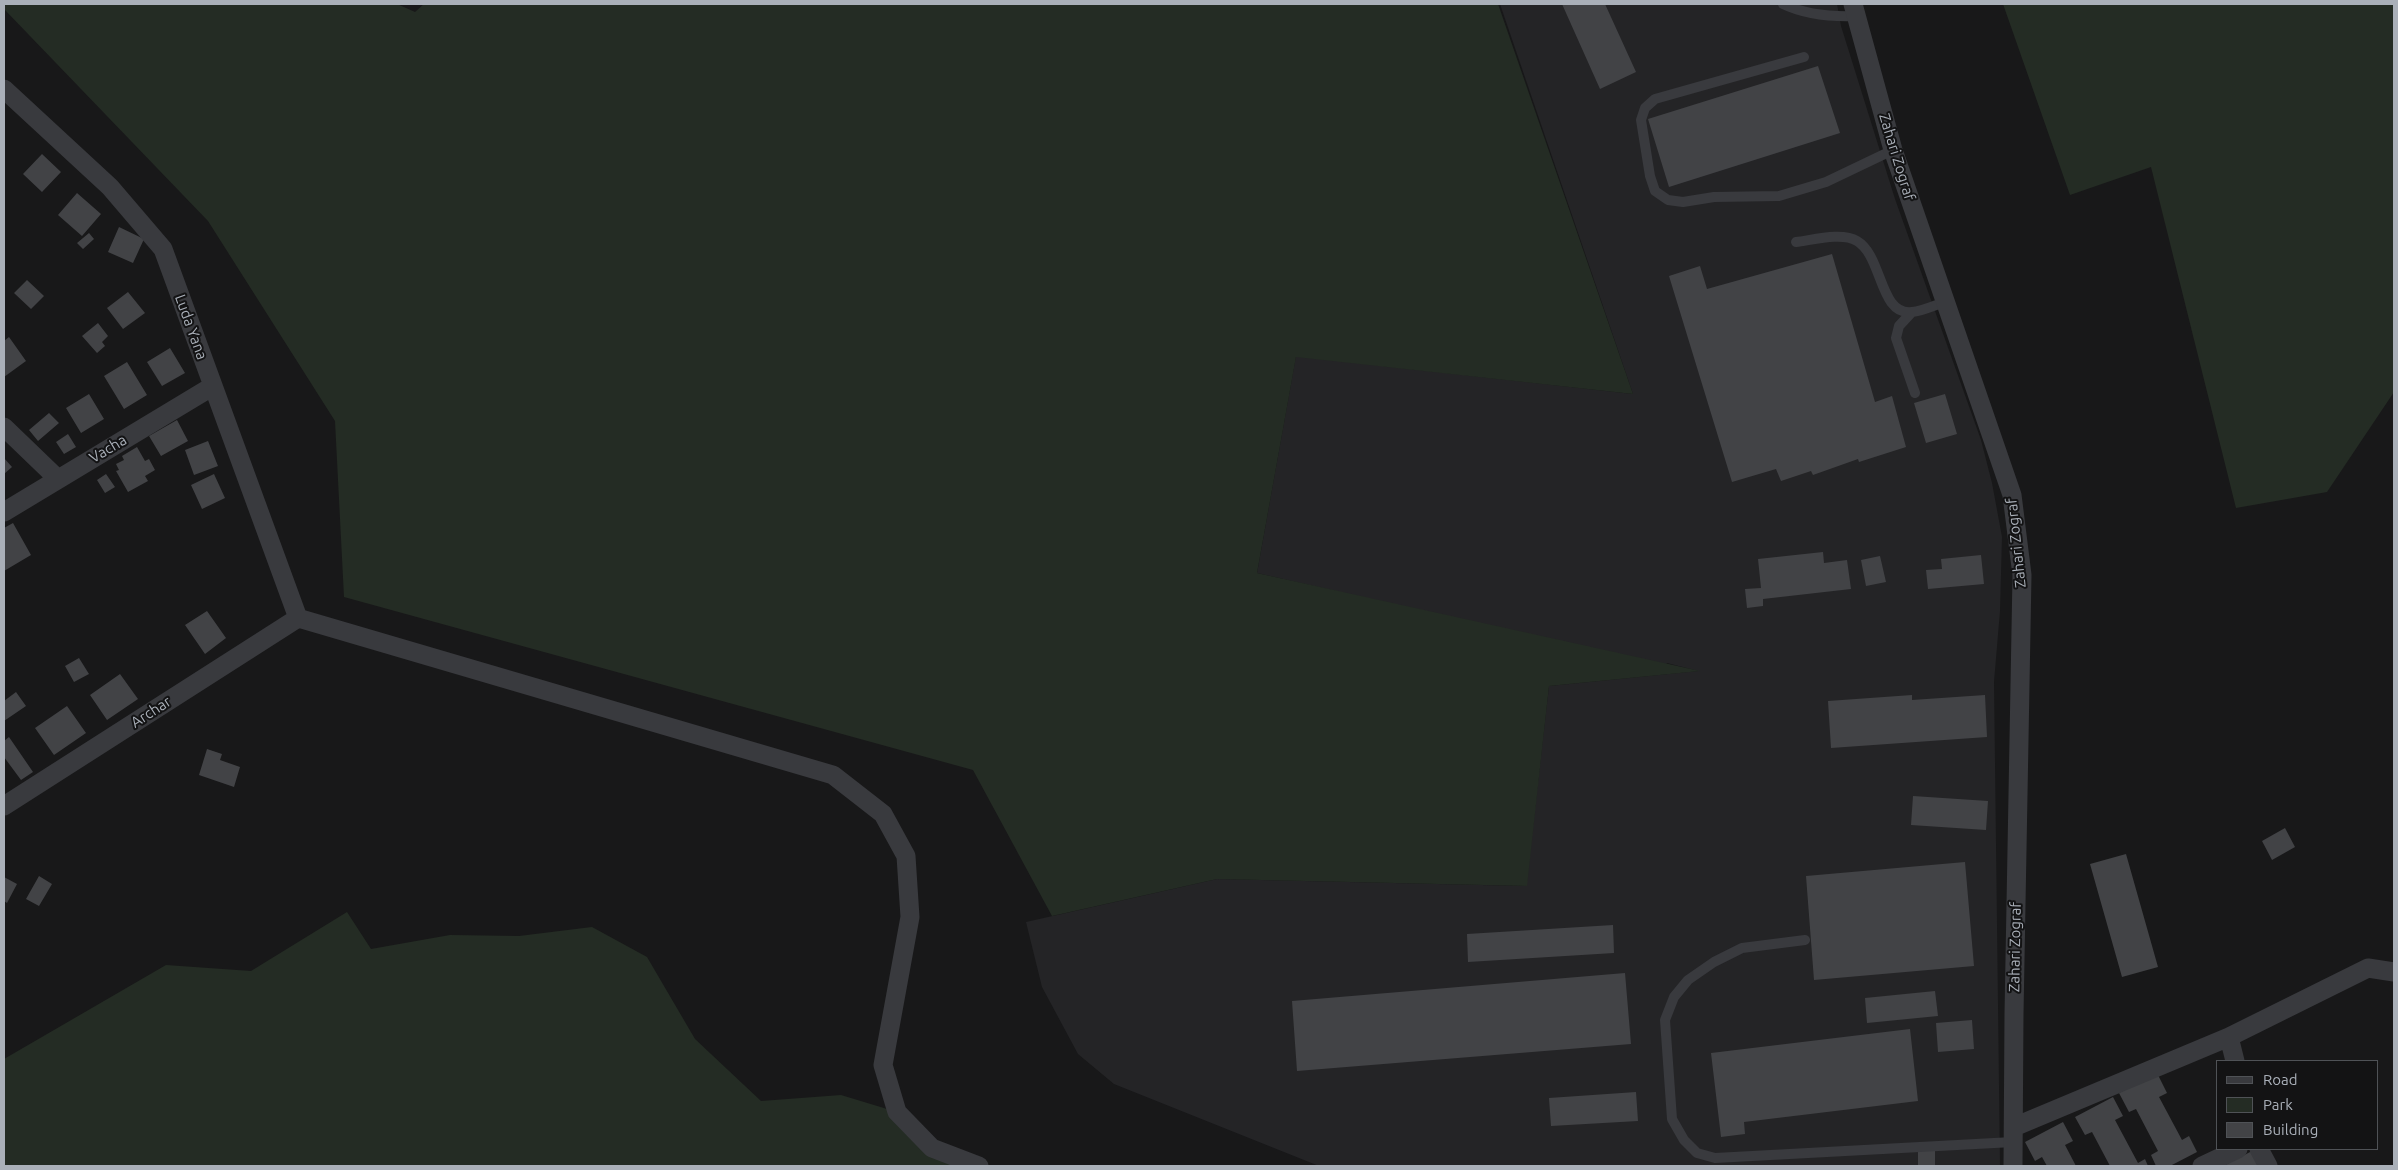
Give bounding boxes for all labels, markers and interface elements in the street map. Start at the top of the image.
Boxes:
street label: Zahari Zograf [1875,111,1919,203]
street label: Luda Yana [171,292,211,362]
street label: Vacha [86,431,130,467]
street label: Zahari Zograf [2002,497,2030,589]
street label: Archar [127,692,175,732]
street label: Zahari Zograf [2005,902,2025,992]
legend [2216,1060,2378,1150]
text: Road [2263,1071,2298,1088]
text: Park [2263,1096,2293,1113]
text: Building [2263,1121,2318,1138]

